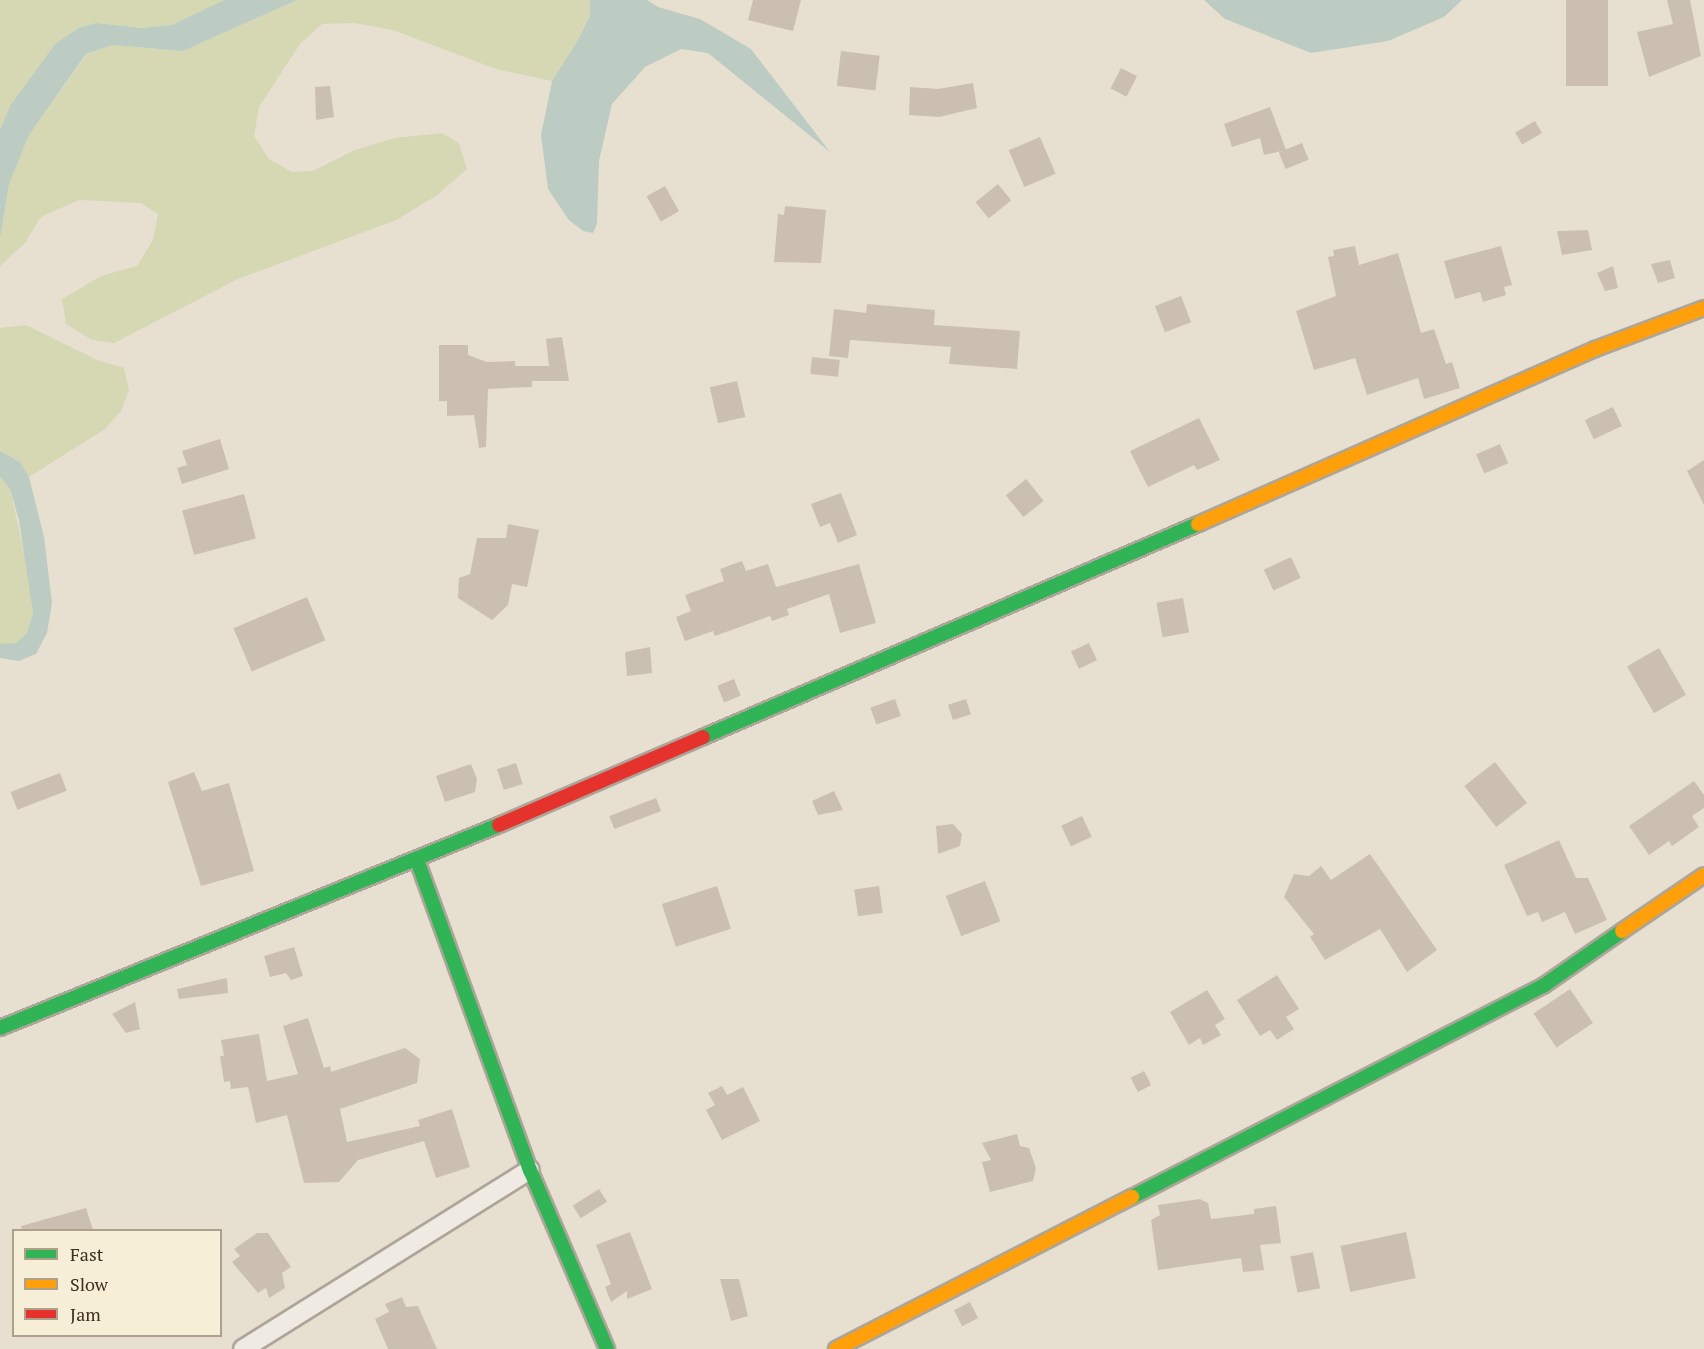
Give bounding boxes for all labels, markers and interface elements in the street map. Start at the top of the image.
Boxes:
legend [12,1229,222,1337]
text: Fast [70,1242,103,1266]
text: Slow [70,1272,108,1296]
text: Jam [70,1302,101,1326]

